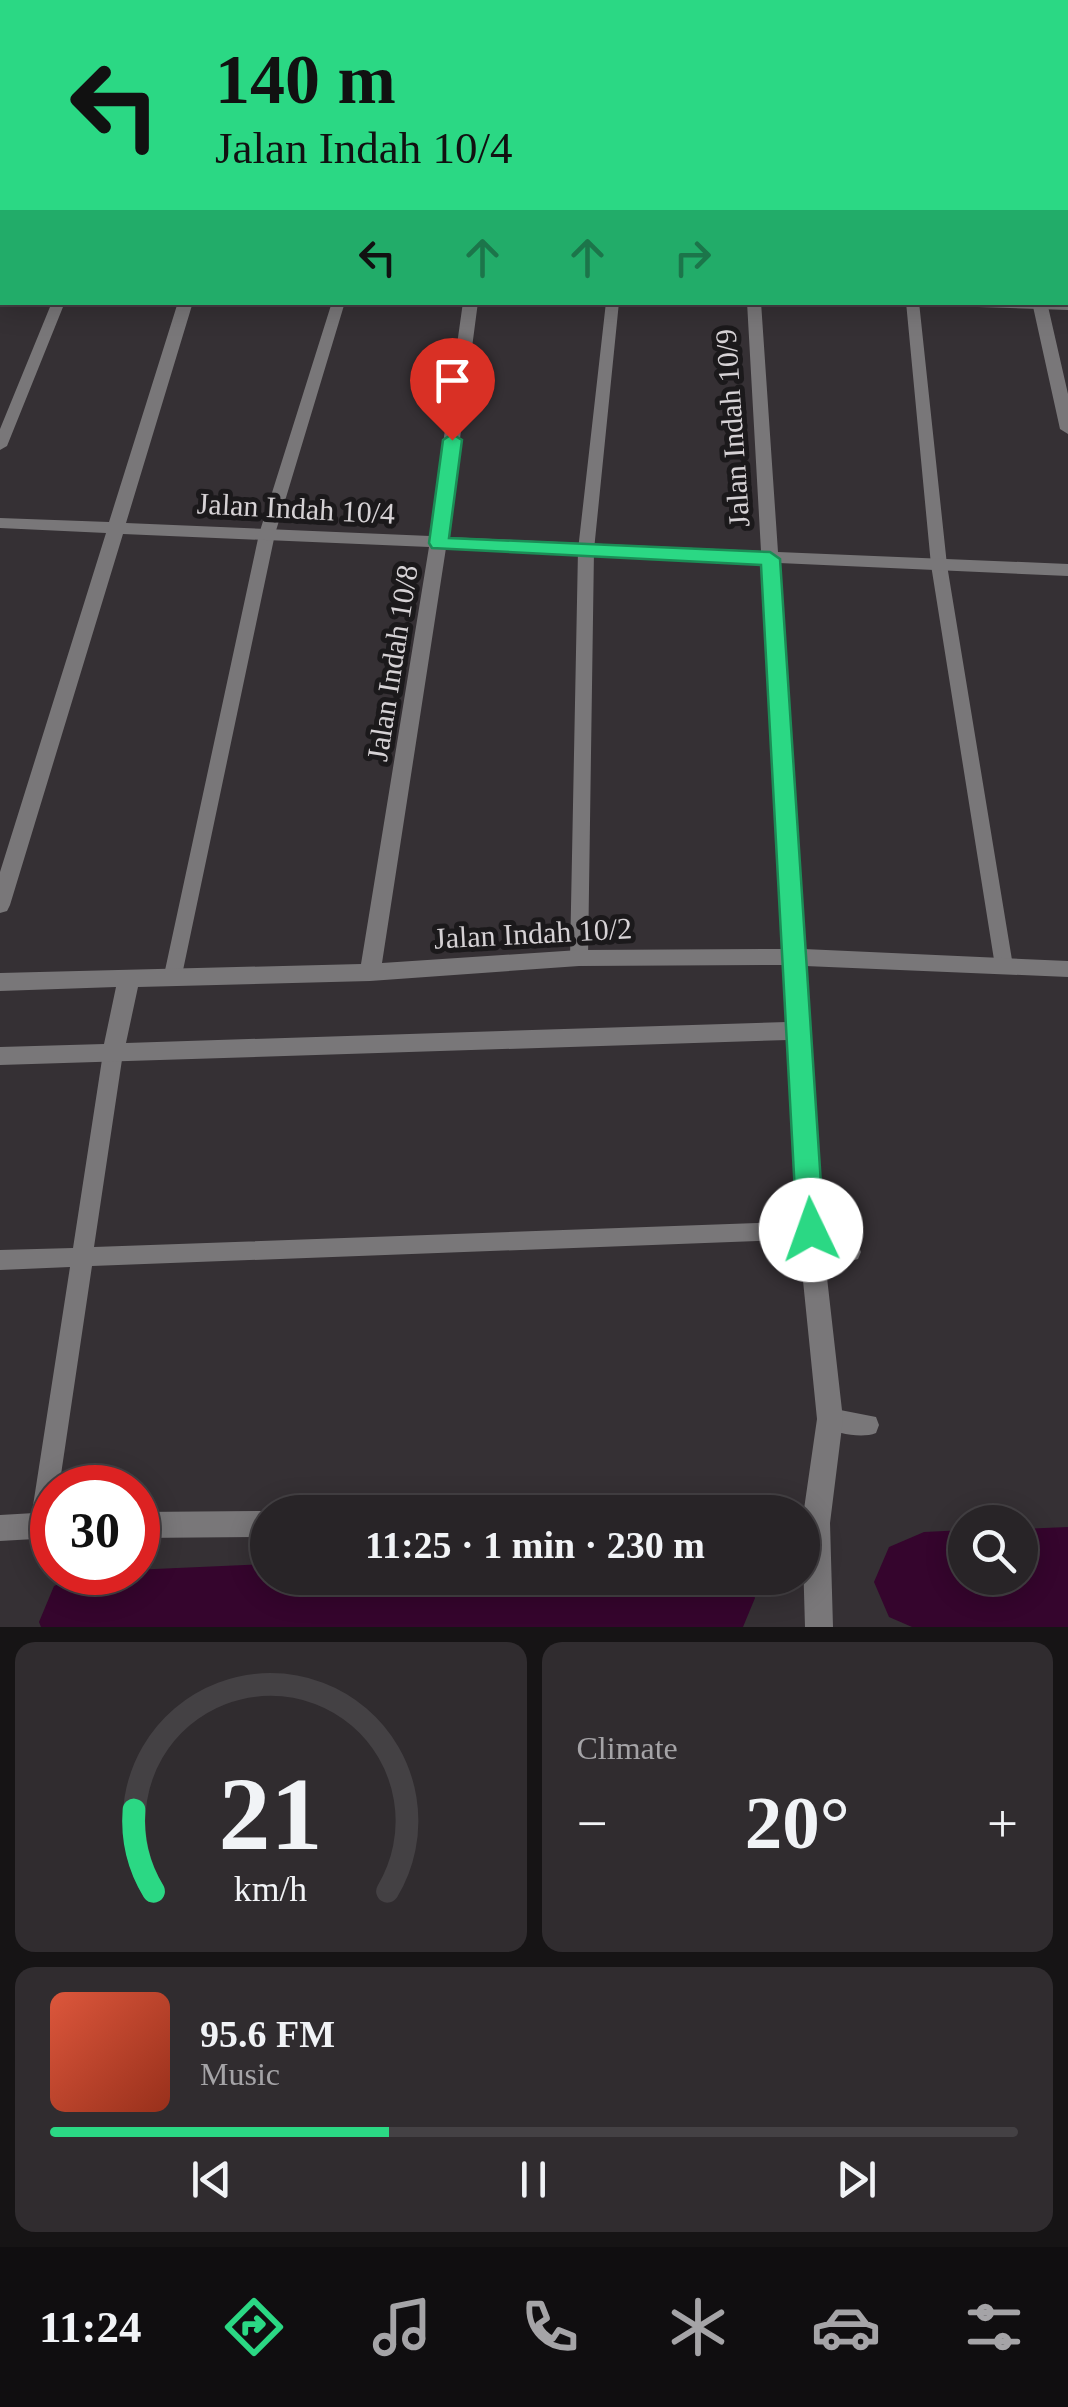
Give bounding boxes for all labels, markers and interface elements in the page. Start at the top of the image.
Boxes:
icon: left [50,40,180,170]
text: 140 m [215,41,396,118]
text: Jalan Indah 10/4 [215,123,512,173]
icon: left [350,230,405,285]
icon: ahead [455,230,510,285]
icon: ahead [560,230,615,285]
icon: right [665,230,720,285]
street label: Jalan Indah 10/9 [709,328,755,528]
pin [410,338,495,441]
icon: arrive [425,353,480,408]
street label: Jalan Indah 10/4 [196,486,396,530]
street label: Jalan Indah 10/8 [360,562,424,764]
street label: Jalan Indah 10/2 [433,911,633,955]
position arrow [759,1178,863,1282]
speed limit sign: 30 [30,1465,160,1595]
map controls [948,1505,1038,1595]
button: search [948,1505,1038,1595]
text: 11:25 · 1 min · 230 m [365,1524,705,1566]
text: Climate [577,1730,678,1766]
text: 21 [219,1756,323,1871]
text: 20° [745,1781,850,1864]
text: − [577,1793,608,1854]
text: + [987,1793,1018,1854]
text: km/h [234,1869,308,1909]
text: 95.6 FM [200,2013,335,2055]
text: Music [200,2056,280,2092]
icon: previous [184,2152,239,2207]
icon: pause [506,2152,561,2207]
icon: next [829,2152,884,2207]
icon: directions [219,2292,289,2362]
icon: music [367,2292,437,2362]
icon: phone [515,2292,585,2362]
icon: climate [663,2292,733,2362]
icon: car [811,2292,881,2362]
icon: filters [959,2292,1029,2362]
text: 11:24 [39,2302,141,2352]

